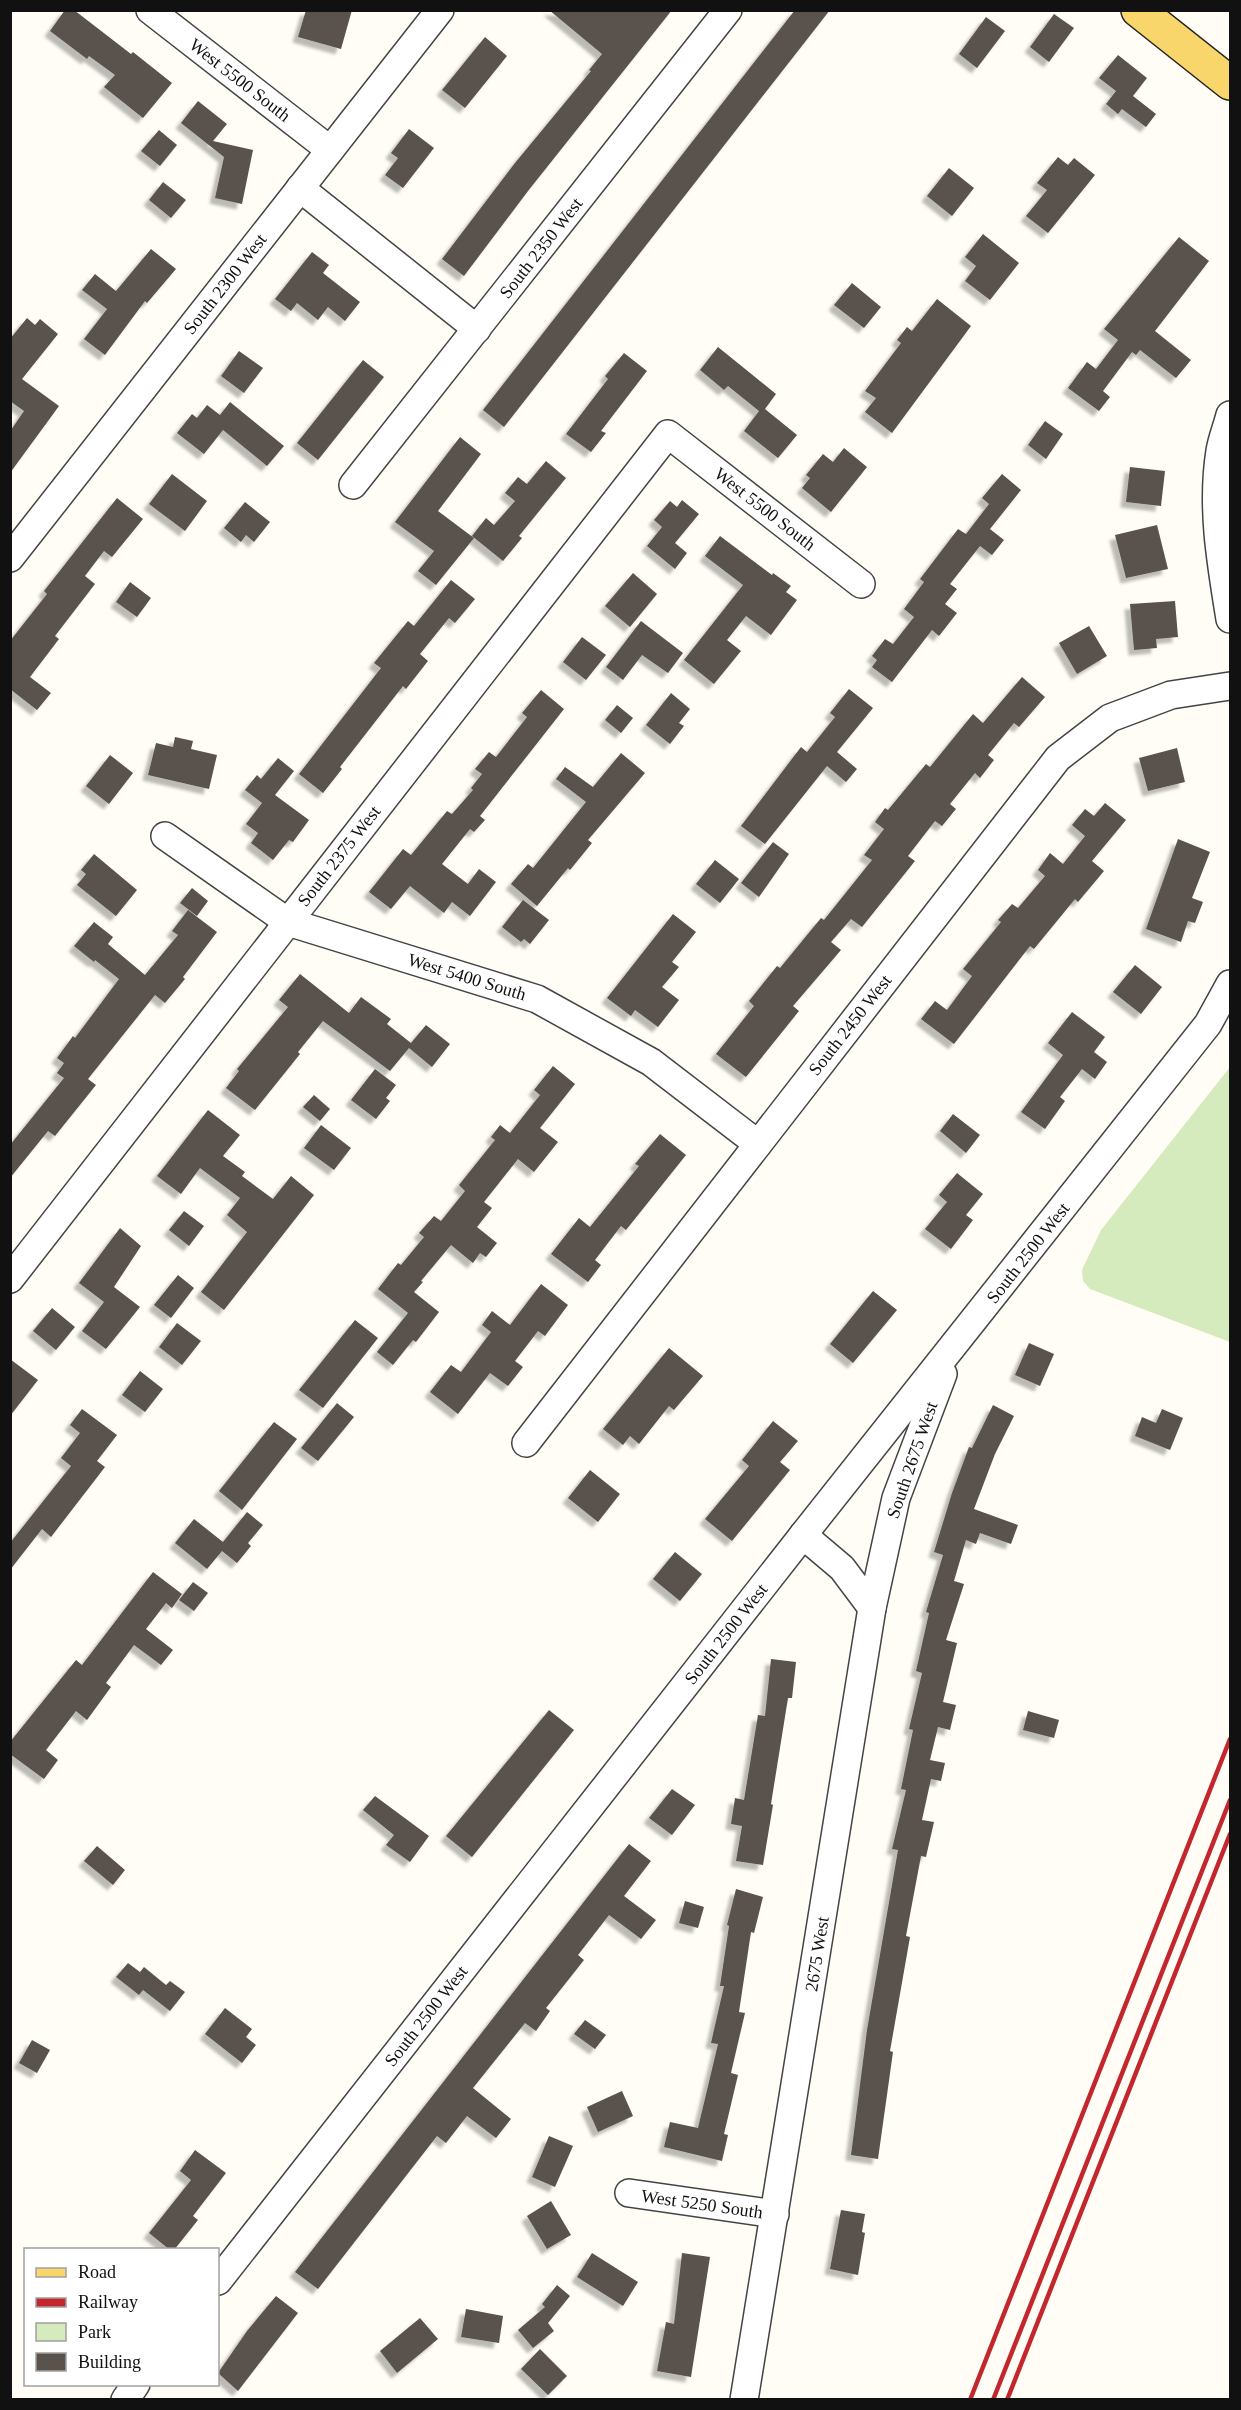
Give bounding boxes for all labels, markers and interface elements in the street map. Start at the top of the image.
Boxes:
street label: West 5500 South [186,34,294,126]
street label: South 2350 West [495,194,587,302]
street label: South 2300 West [179,230,271,338]
street label: West 5500 South [711,463,819,555]
street label: South 2375 West [293,802,385,910]
street label: West 5400 South [405,950,529,1004]
street label: South 2450 West [804,971,896,1079]
street label: South 2500 West [982,1199,1074,1307]
street label: South 2675 West [883,1399,941,1521]
street label: South 2500 West [680,1580,772,1688]
street label: 2675 West [801,1915,833,1993]
street label: South 2500 West [380,1962,472,2070]
street label: West 5250 South [640,2186,764,2222]
legend [24,2248,219,2386]
text: Road [78,2262,116,2282]
text: Railway [78,2292,138,2312]
text: Park [78,2322,111,2342]
text: Building [78,2352,141,2372]

